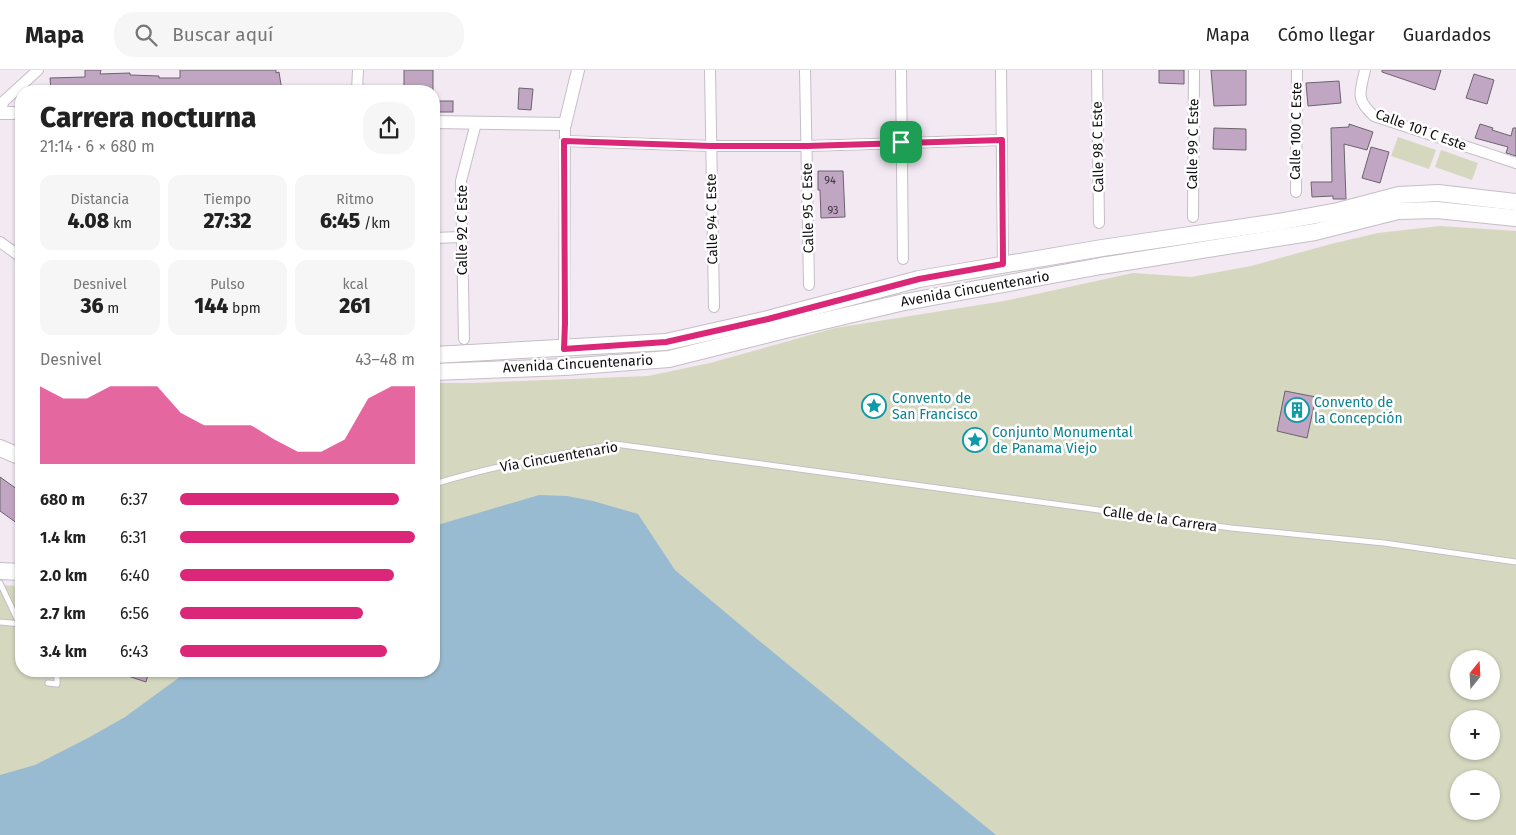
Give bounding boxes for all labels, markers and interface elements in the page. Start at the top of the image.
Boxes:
search box [114,12,464,57]
text: Mapa [25,21,84,49]
icon: search [132,21,160,49]
text: Buscar aquí [172,23,273,46]
text: Mapa [1206,24,1250,46]
text: Cómo llegar [1278,24,1375,46]
text: Guardados [1403,24,1491,46]
street label: Calle 100 C Este [1287,82,1305,180]
street label: Calle 99 C Este [1184,98,1202,190]
text: Carrera nocturna [40,101,257,134]
street label: Calle 98 C Este [1089,101,1107,193]
button: share [363,102,415,154]
street label: Calle 101 C Este [1373,106,1469,154]
pin [880,121,922,163]
icon: arrive [887,128,915,156]
text: 21:14 · 6 × 680 m [40,137,155,156]
street label: Calle 95 C Este [799,162,817,254]
street label: Calle 94 C Este [703,173,721,265]
house number: 94 [824,174,836,187]
street label: Calle 92 C Este [454,185,471,275]
text: Distancia [71,191,129,208]
text: Tiempo [204,191,251,208]
text: Ritmo [336,191,374,208]
house number: 93 [827,204,839,217]
text: 4.08 [68,208,109,234]
text: 27:32 [203,208,251,234]
text: 6:45 [320,208,360,234]
text: km [109,215,132,232]
text: /km [360,215,390,232]
street label: Avenida Cincuentenario [899,268,1051,310]
text: Desnivel [73,276,127,293]
text: Pulso [210,276,245,293]
text: kcal [343,276,368,293]
text: 36 [80,293,104,319]
text: 144 [194,293,228,319]
text: 261 [339,293,371,319]
text: m [104,300,119,317]
text: bpm [228,300,261,317]
text: Desnivel [40,350,102,369]
text: 43–48 m [355,350,415,369]
street label: Avenida Cincuentenario [502,352,654,376]
place label: Convento de San Francisco [892,390,978,423]
place icon: Convento de San Francisco [861,393,887,419]
place label: Convento de la Concepción [1314,394,1403,427]
building icon: Convento de la Concepción [1284,397,1310,423]
place label: Conjunto Monumental de Panama Viejo [992,424,1133,457]
place icon: Conjunto Monumental de Panama Viejo [962,427,988,453]
street label: Vía Cincuentenario [499,438,619,476]
text: 680 m [40,490,85,509]
text: 6:37 [120,490,148,509]
street label: Calle de la Carrera [1102,503,1218,535]
text: 1.4 km [40,528,86,547]
text: 6:31 [120,528,147,547]
text: 2.0 km [40,566,87,585]
text: 6:40 [120,566,150,585]
text: 2.7 km [40,604,86,623]
text: 6:56 [120,604,149,623]
text: 3.4 km [40,642,87,661]
text: 6:43 [120,642,149,661]
north arrow [1450,650,1500,700]
map controls [1450,650,1500,820]
button: + [1450,710,1500,760]
button: − [1450,770,1500,820]

